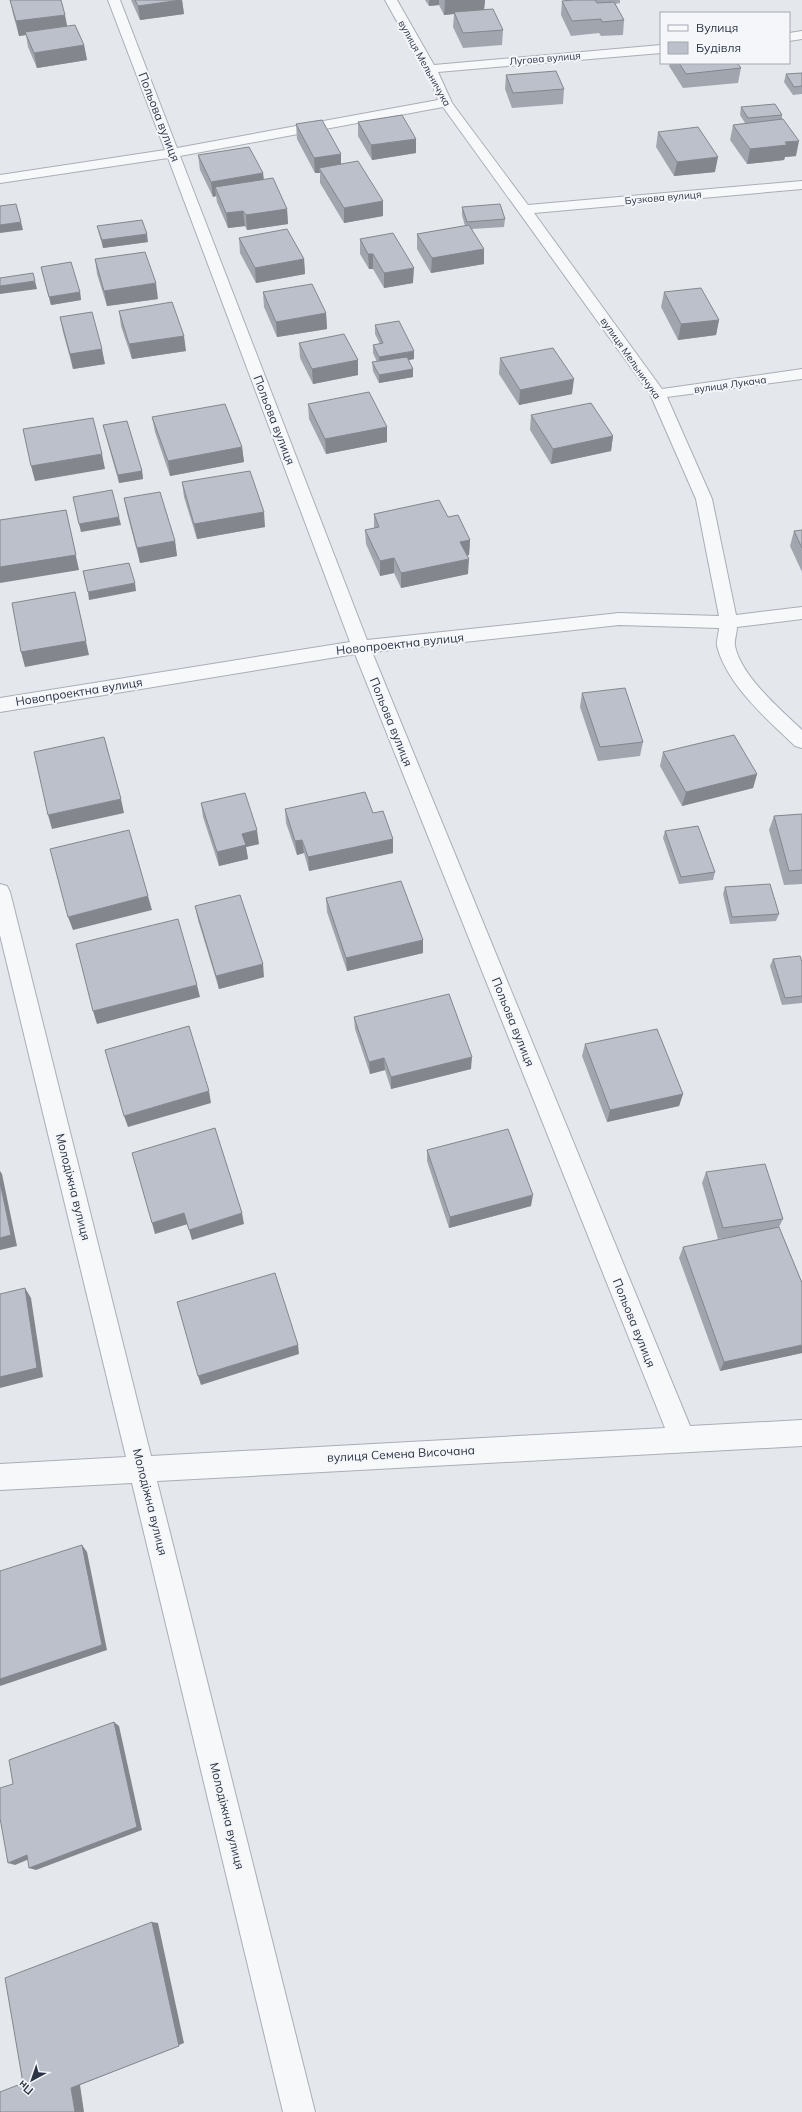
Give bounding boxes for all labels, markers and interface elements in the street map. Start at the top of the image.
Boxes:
legend [660,12,790,64]
street label: вулиця Мельничука [395,18,454,109]
text: Вулиця [696,20,738,35]
text: Будівля [696,40,741,55]
street label: Лугова вулиця [509,49,581,68]
street label: Польова вулиця [135,70,183,164]
street label: Бузкова вулиця [624,188,702,207]
street label: вулиця Мельничука [598,315,664,402]
street label: Польова вулиця [250,373,298,467]
street label: вулиця Лукача [693,373,767,396]
street label: Новопроектна вулиця [335,629,465,658]
street label: Новопроектна вулиця [14,674,144,709]
street label: Польова вулиця [367,675,416,769]
street label: Польова вулиця [489,975,538,1069]
street label: Молодіжна вулиця [53,1132,94,1242]
street label: Польова вулиця [610,1276,659,1370]
street label: вулиця Семена Височана [327,1442,475,1465]
street label: Молодіжна вулиця [130,1447,171,1557]
street label: Молодіжна вулиця [207,1761,248,1871]
north arrow [12,2060,52,2100]
text: Пн [15,2077,36,2098]

